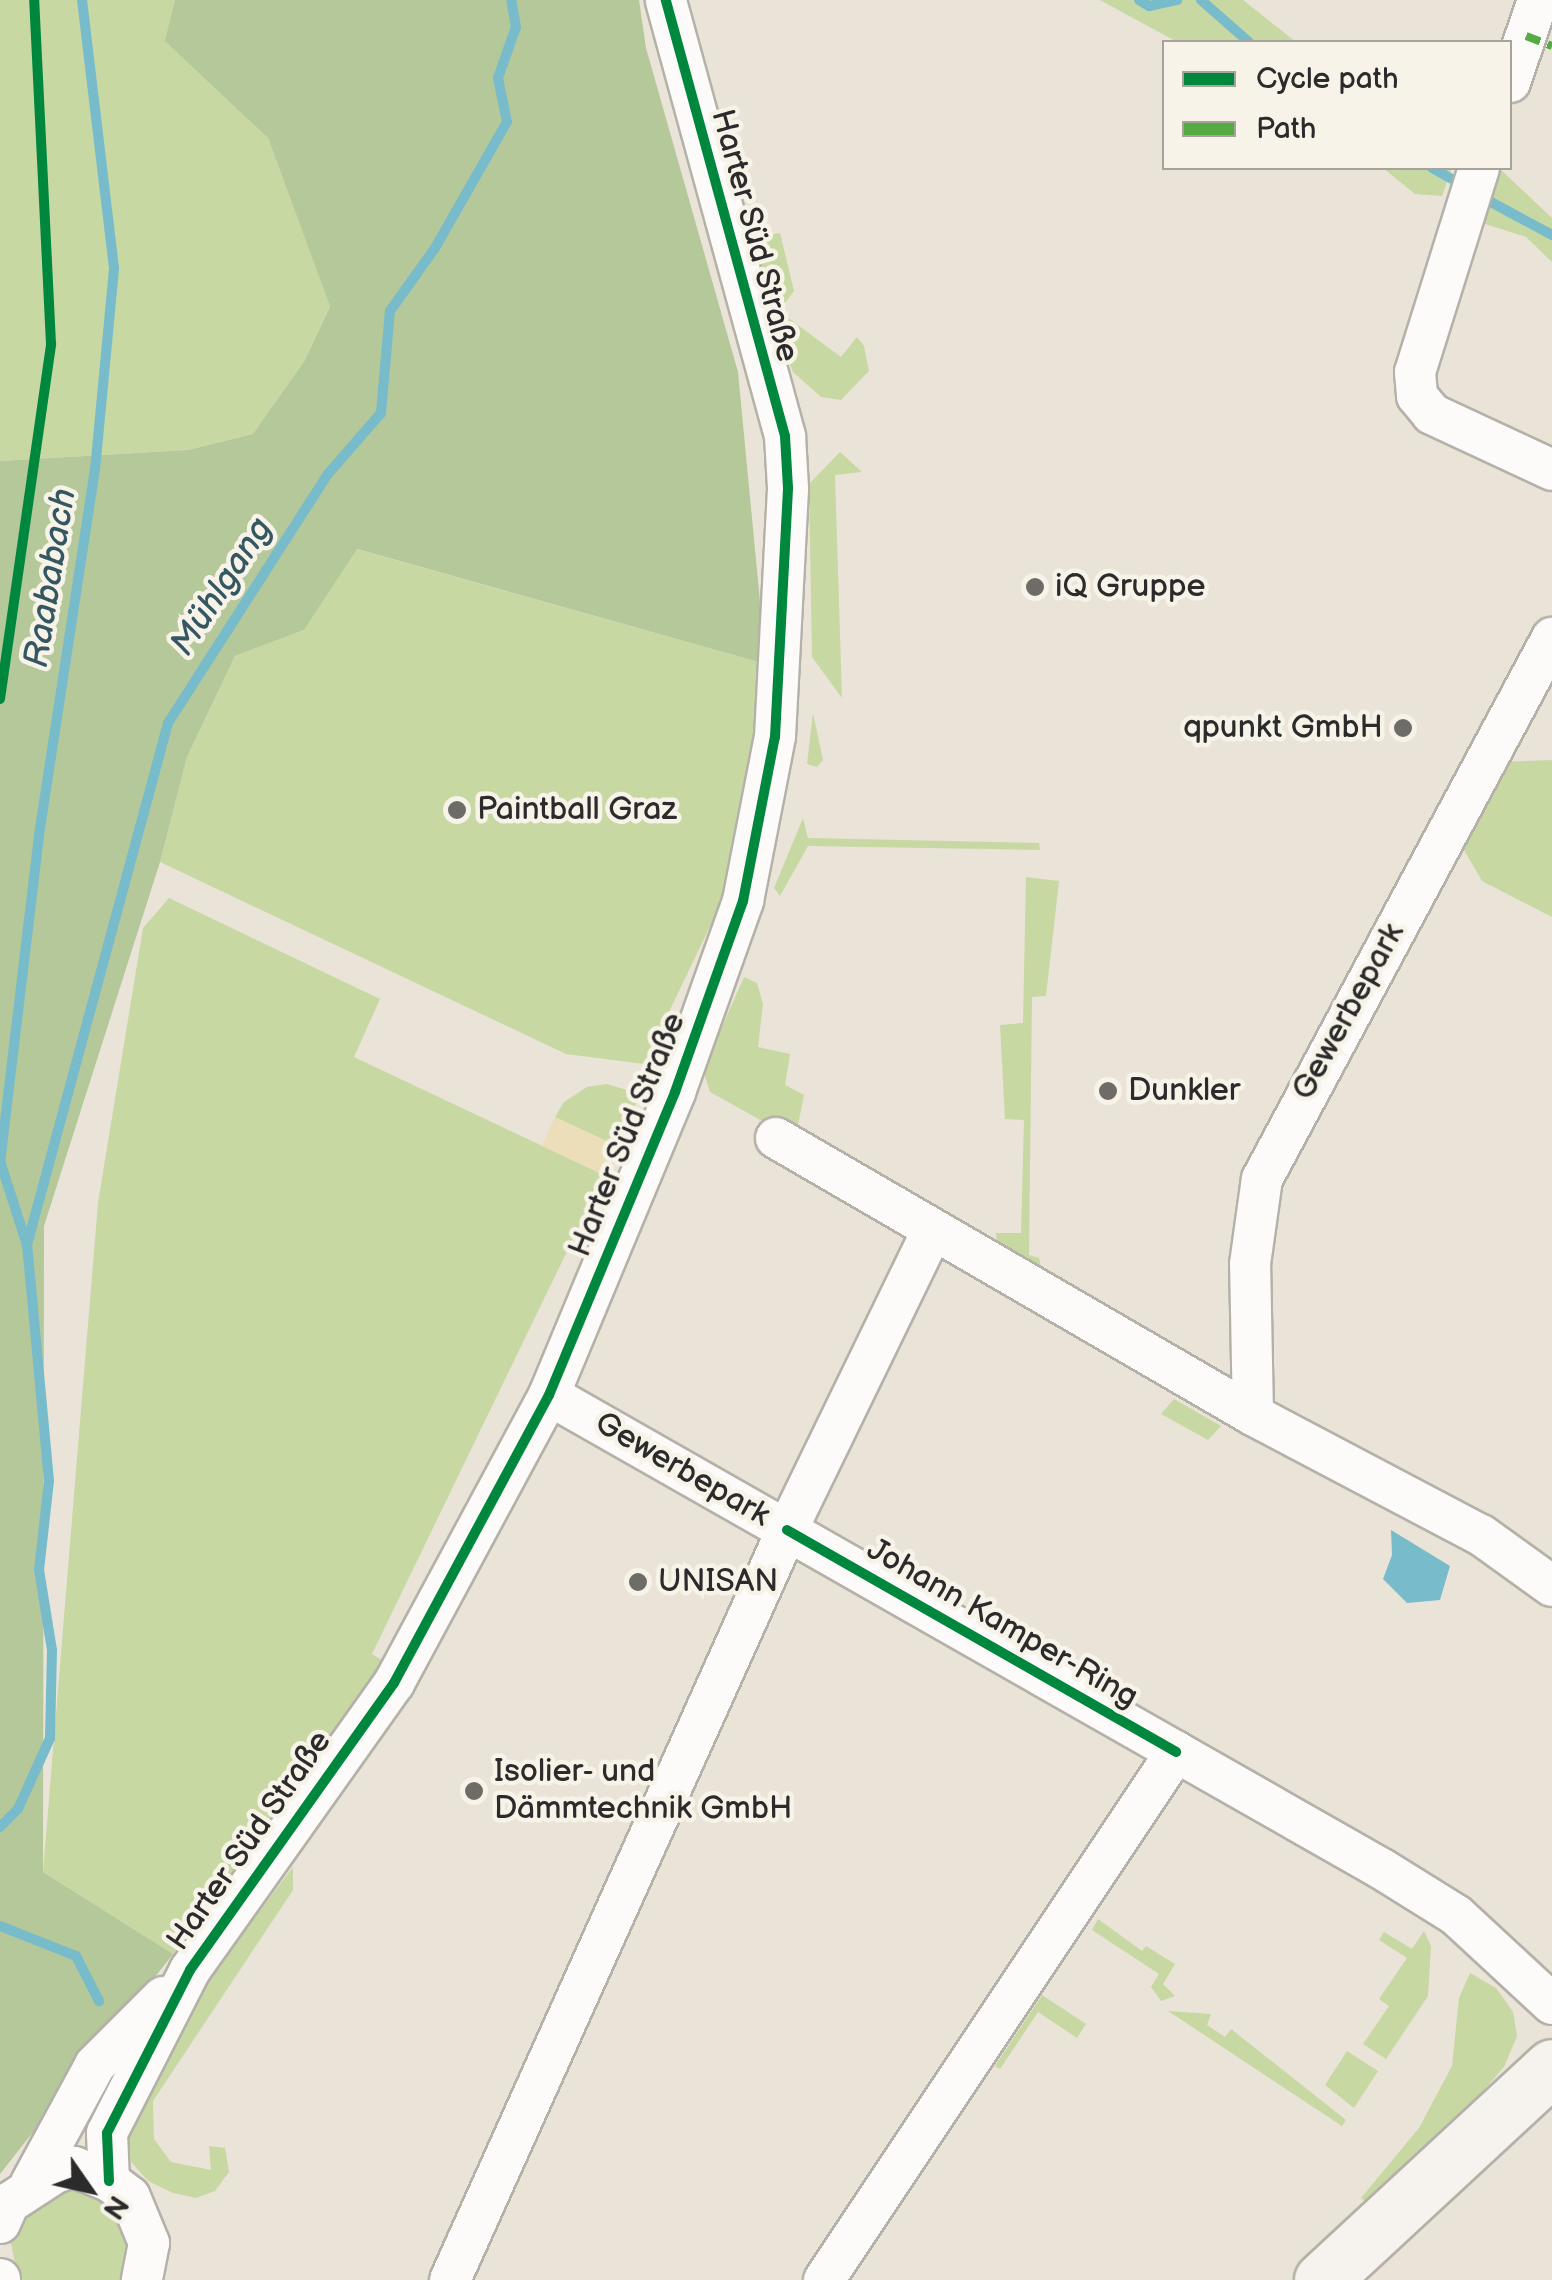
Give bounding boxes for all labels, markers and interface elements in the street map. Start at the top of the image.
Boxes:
legend [1162,40,1512,170]
text: Cycle path [1256,61,1399,97]
street label: Harter Süd Straße [702,105,806,367]
text: Path [1256,111,1316,147]
water label: Raababach [16,485,86,671]
water label: Mühlgang [162,510,282,664]
place label: iQ Gruppe [1055,568,1205,606]
marker: iQ Gruppe [1024,576,1046,598]
place label: qpunkt GmbH [1183,709,1383,747]
marker: qpunkt GmbH [1392,717,1414,739]
place label: Paintball Graz [477,791,677,829]
marker: Paintball Graz [446,799,468,821]
street label: Gewerbepark [1285,917,1413,1107]
street label: Harter Süd Straße [561,1007,695,1263]
place label: Dunkler [1128,1072,1240,1110]
marker: Dunkler [1097,1080,1119,1102]
street label: Gewerbepark [588,1404,776,1536]
street label: Johann Kamper-Ring [860,1531,1144,1717]
place label: UNISAN [658,1563,778,1601]
marker: UNISAN [627,1571,649,1593]
street label: Harter Süd Straße [159,1723,341,1959]
place label: Isolier- und Dämmtechnik GmbH [494,1754,792,1829]
marker: Isolier- und Dämmtechnik GmbH [463,1780,485,1802]
north arrow [40,2140,140,2240]
text: N [96,2189,135,2225]

